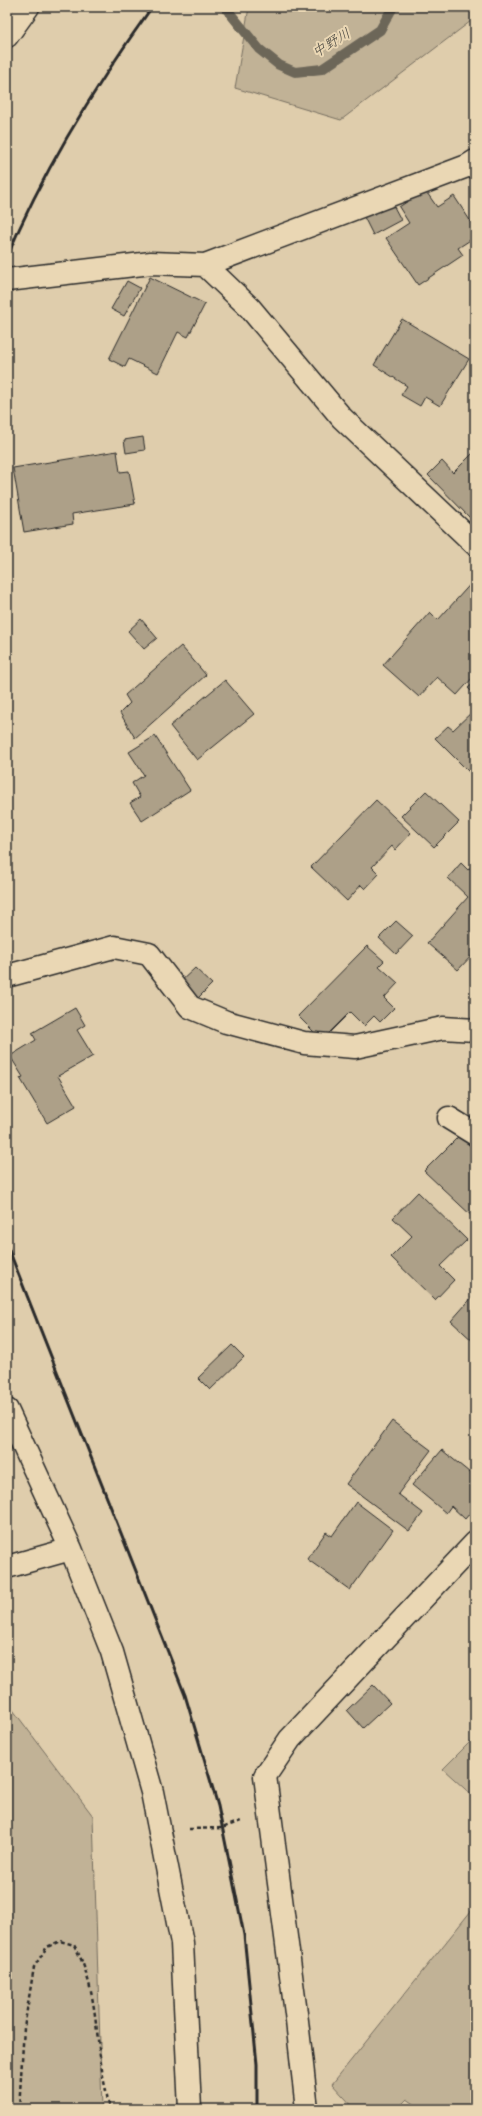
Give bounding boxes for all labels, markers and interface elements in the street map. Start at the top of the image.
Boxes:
water label: 中野川 [309,25,355,63]

